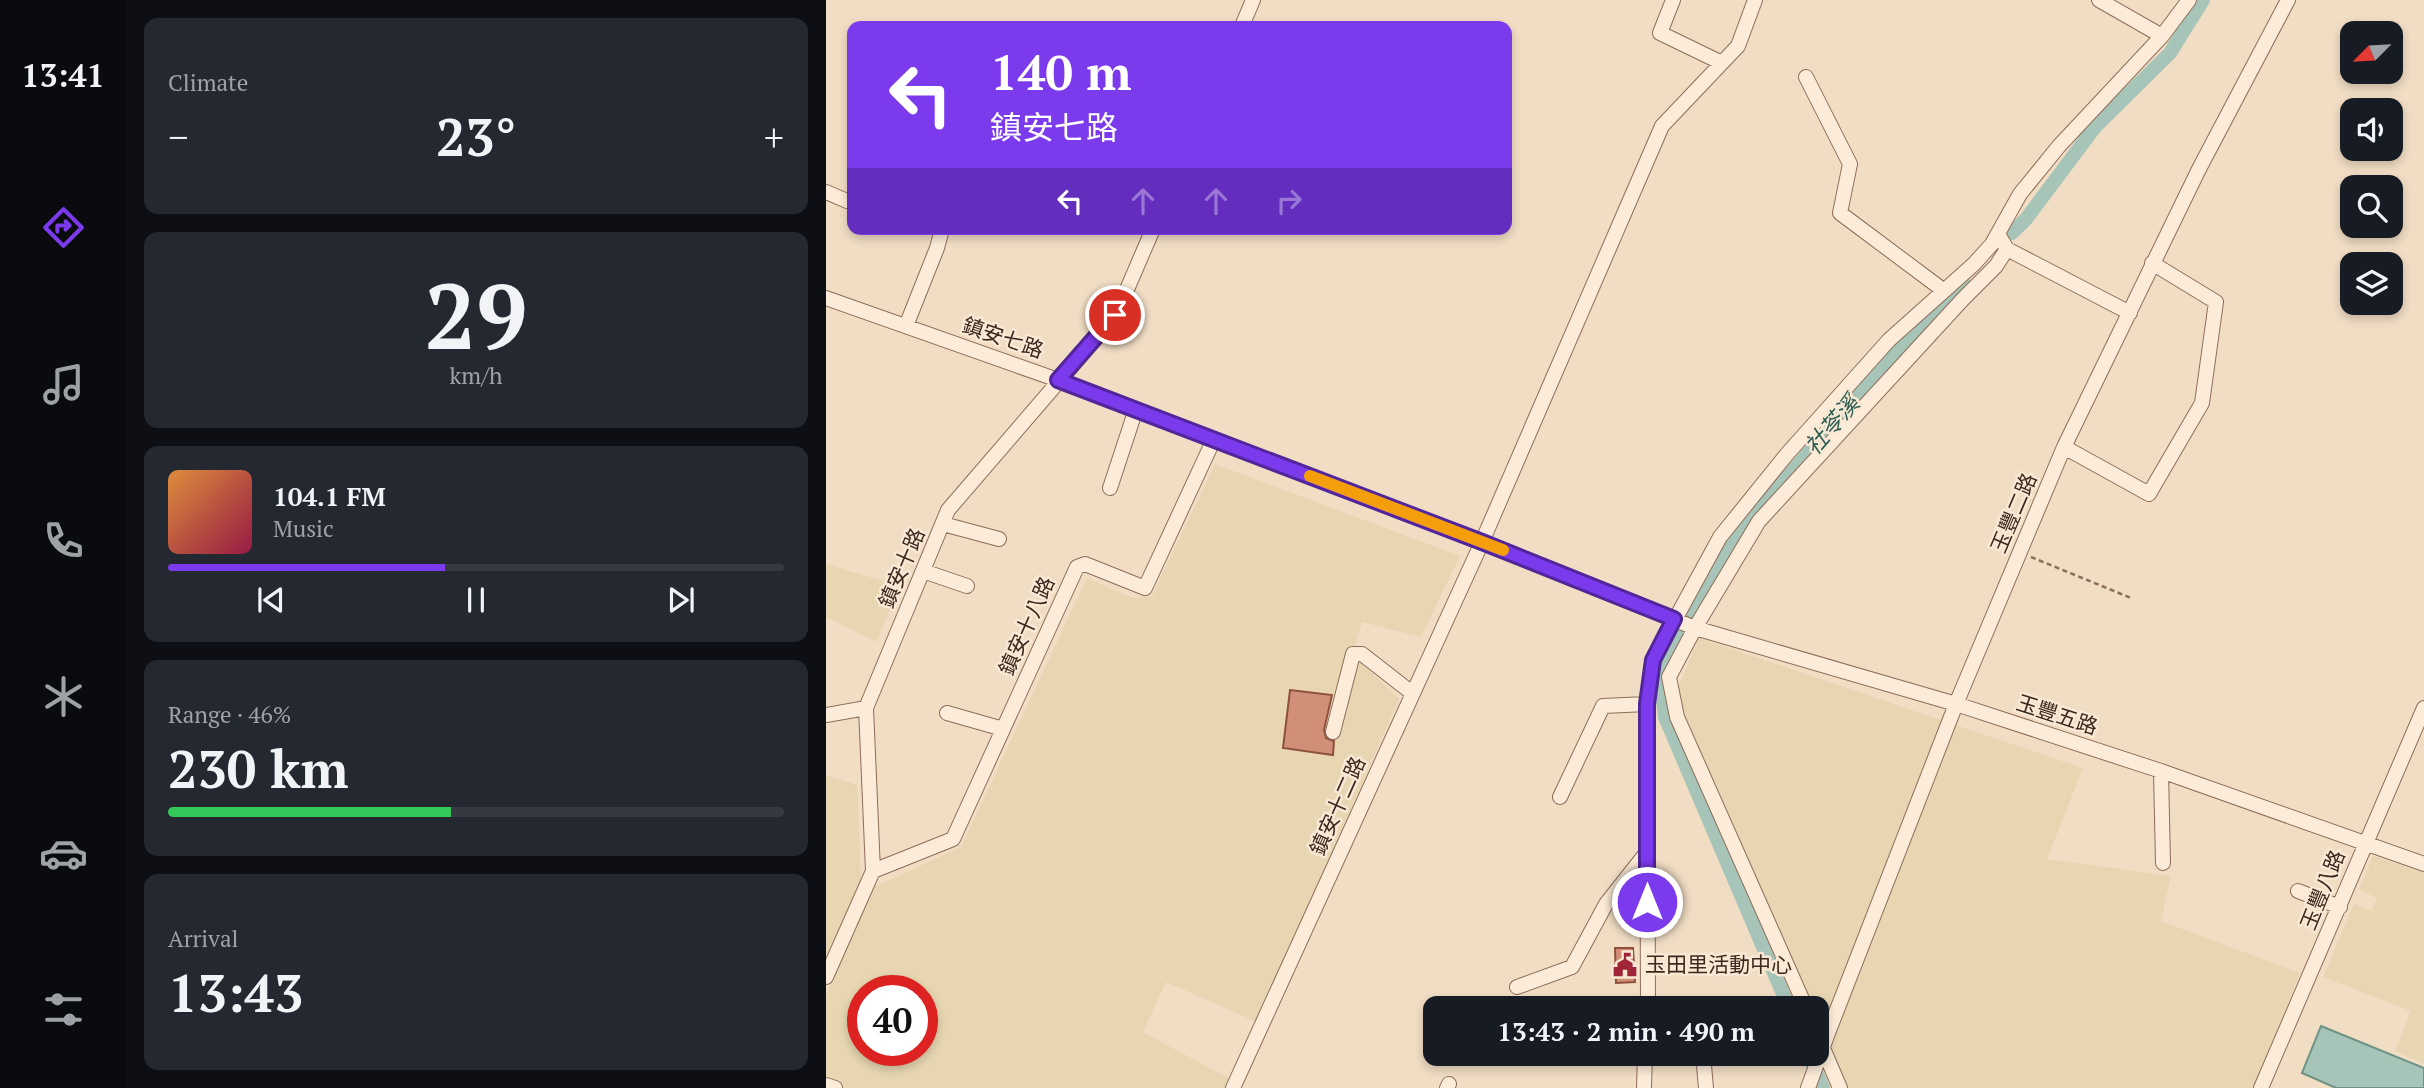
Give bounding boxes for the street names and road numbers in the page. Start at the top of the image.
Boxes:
street label: 鎮安七路 [959,310,1048,364]
street label: 玉豐二路 [1984,468,2042,557]
street label: 鎮安十路 [872,523,930,612]
street label: 鎮安十八路 [992,572,1060,679]
street label: 玉豐五路 [2013,688,2102,740]
street label: 鎮安十二路 [1303,752,1371,859]
street label: 玉豐八路 [2293,845,2351,934]

